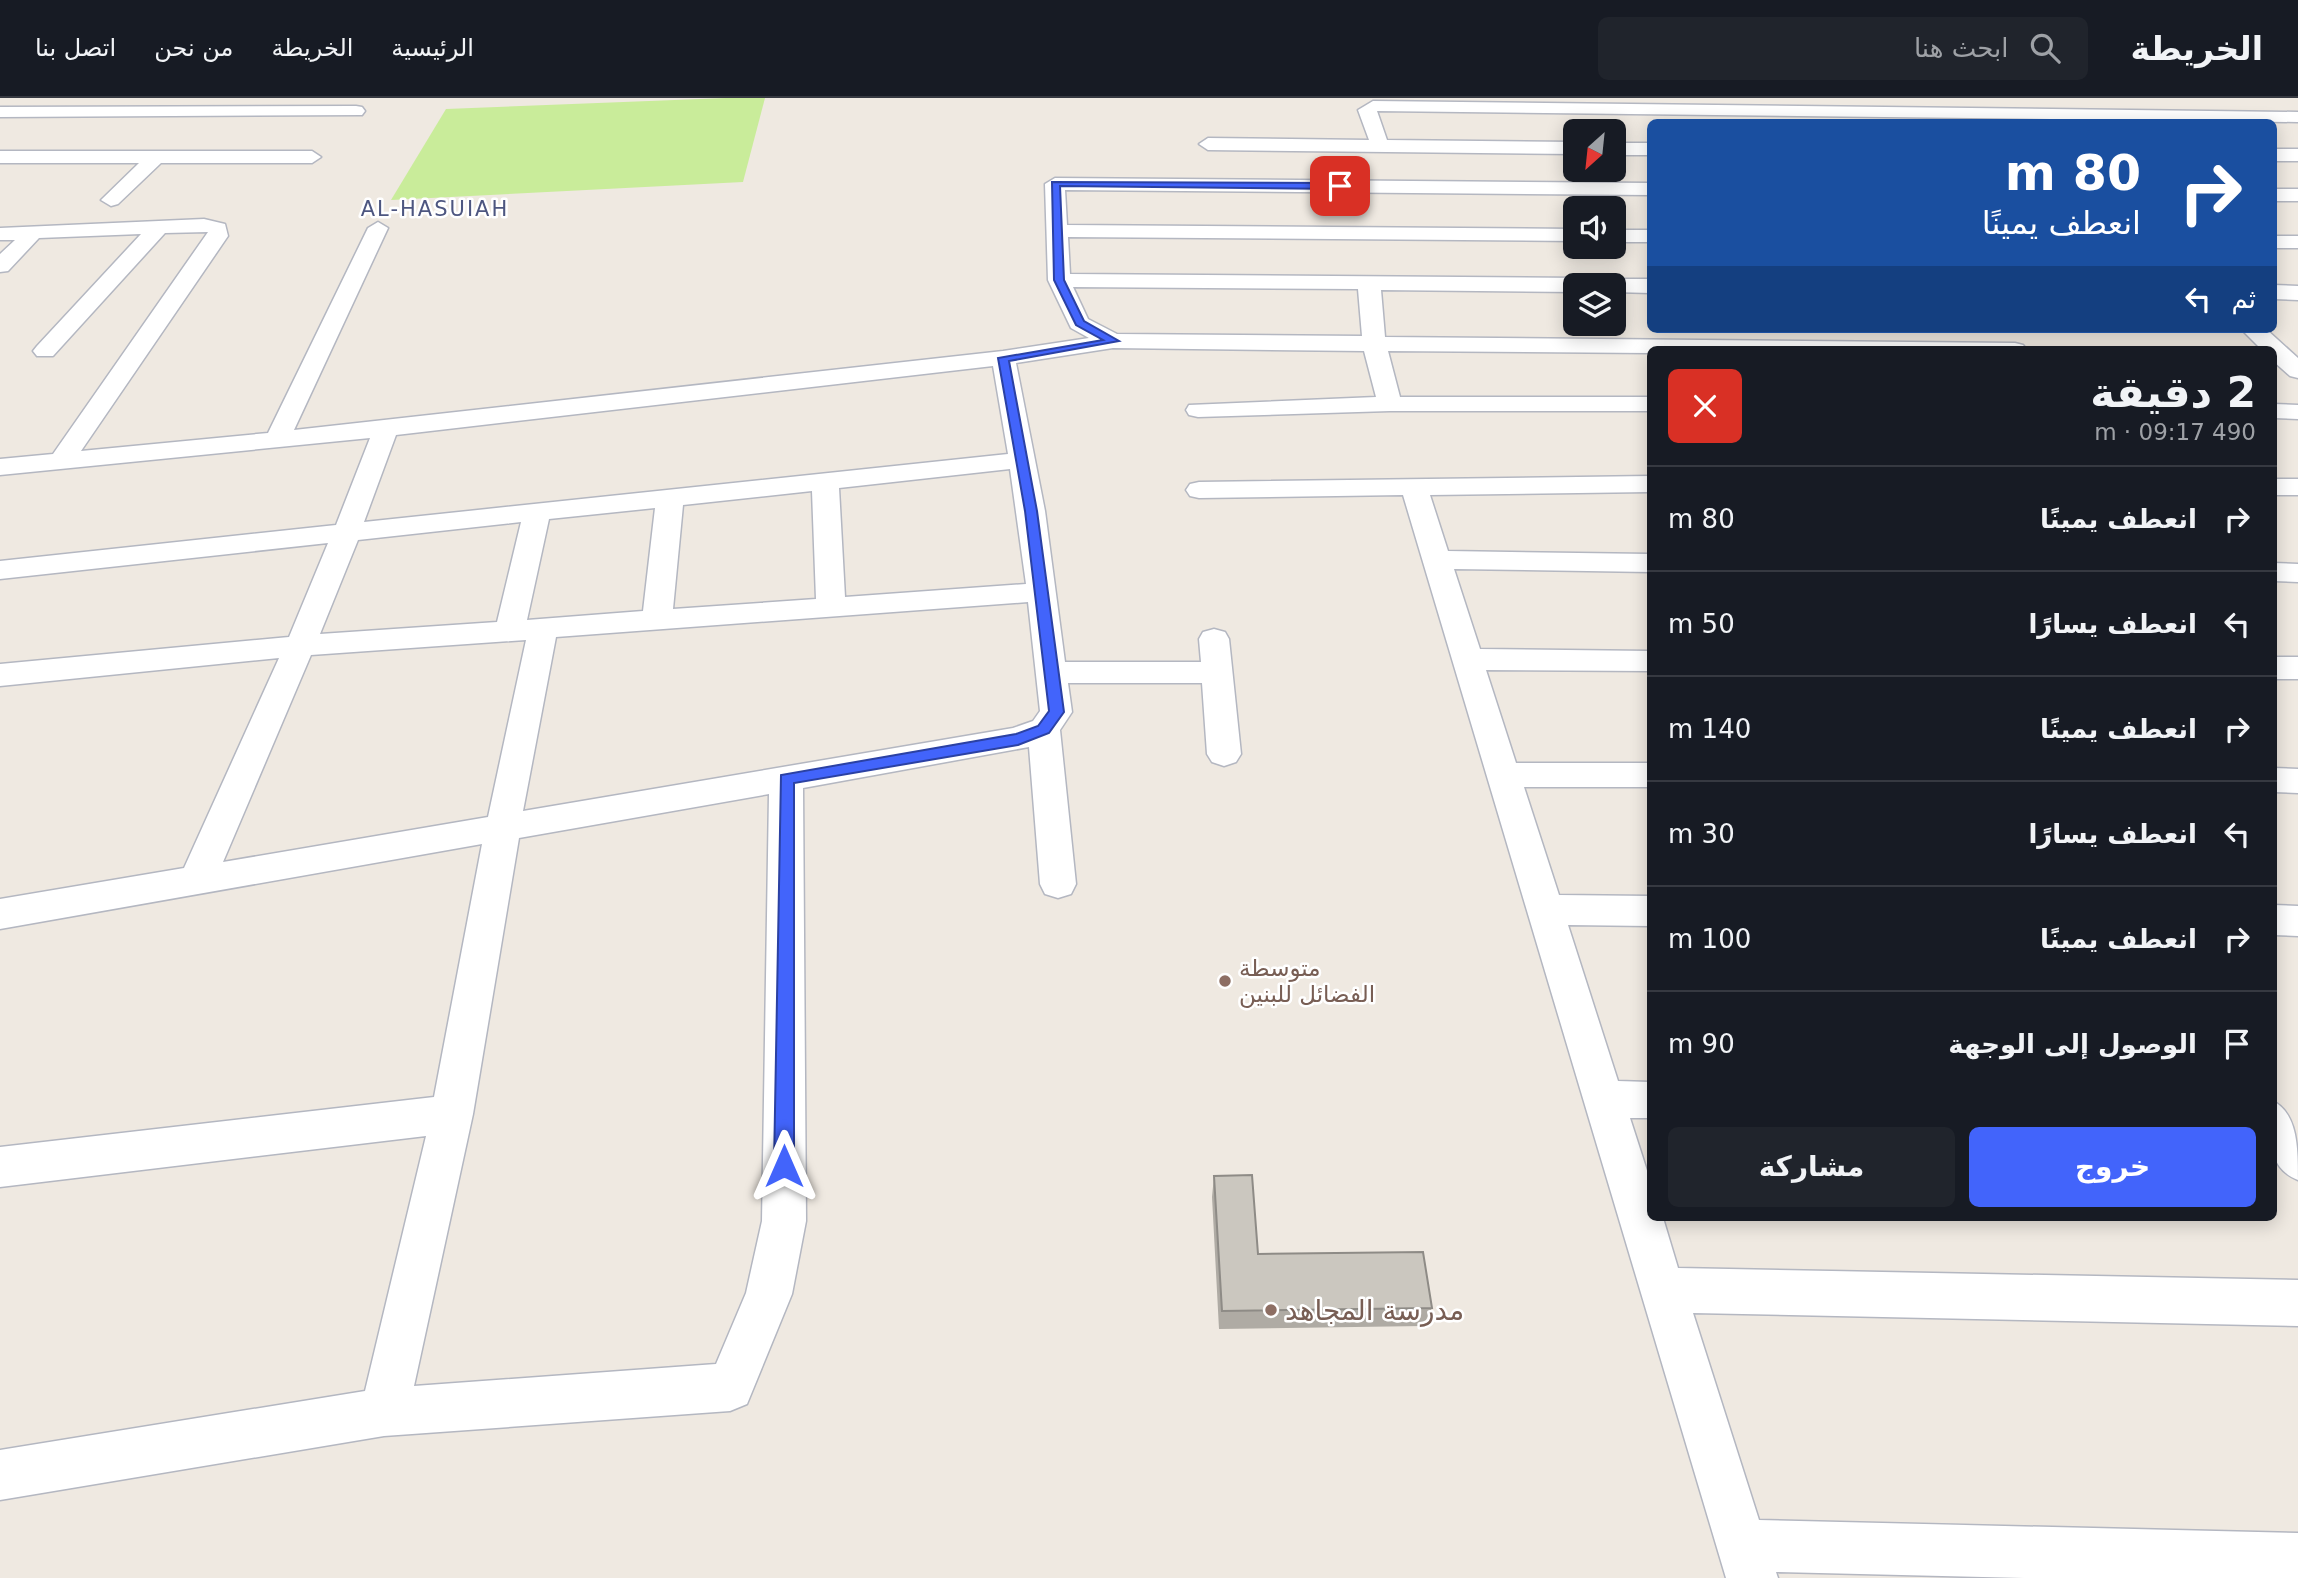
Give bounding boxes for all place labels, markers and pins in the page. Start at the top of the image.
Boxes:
pin [1310,156,1370,216]
place label: متوسطة الفضائل للبنين [1239,955,1375,1008]
marker: متوسطة الفضائل للبنين [1217,973,1233,989]
place label: مدرسة المجاهد [1285,1294,1464,1327]
marker: مدرسة المجاهد [1263,1302,1279,1318]

